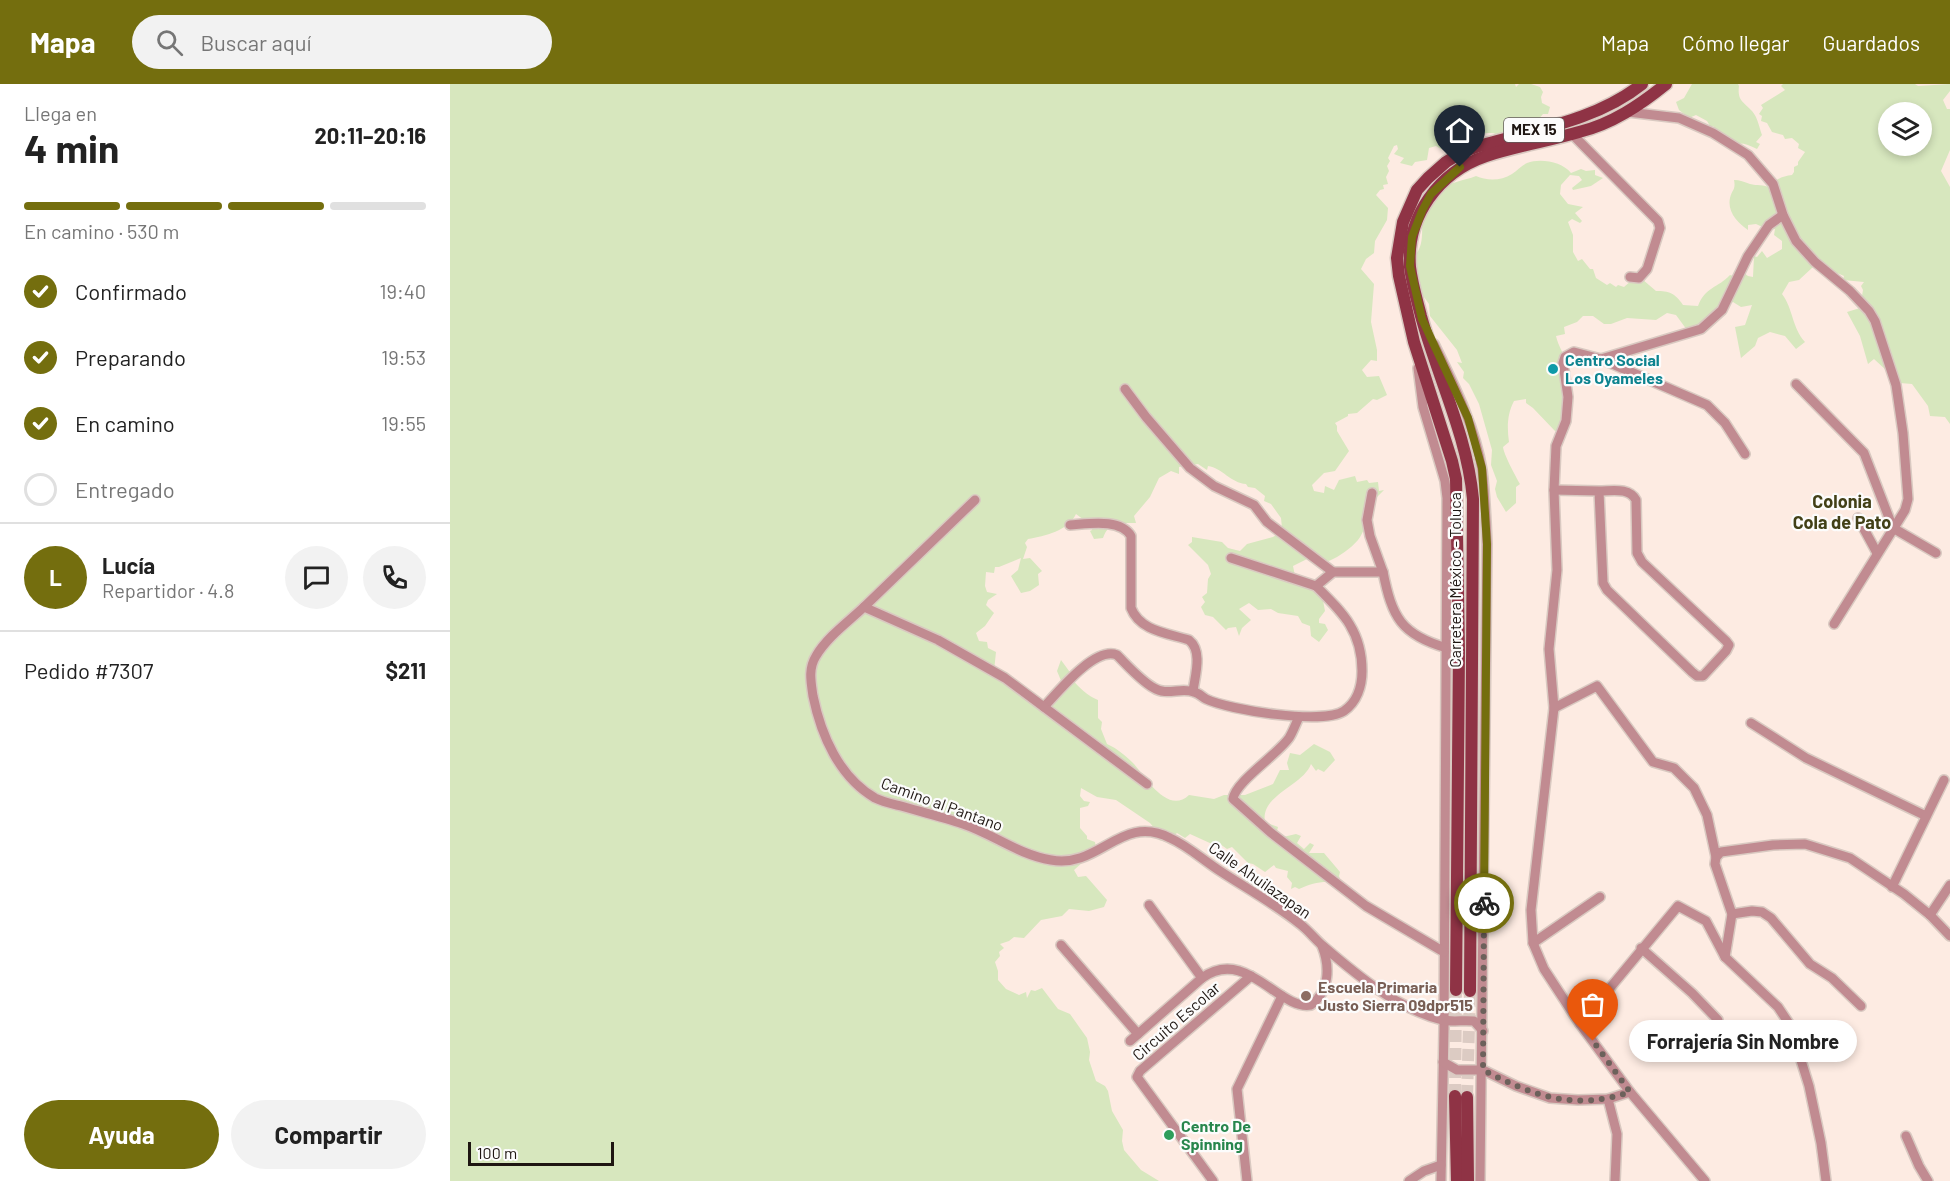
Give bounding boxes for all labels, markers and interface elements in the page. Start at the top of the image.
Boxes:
search box [132,15,552,69]
text: Mapa [30,25,96,59]
icon: search [153,26,186,59]
text: Buscar aquí [201,29,311,55]
text: Mapa [1601,30,1649,55]
text: Cómo llegar [1682,30,1789,55]
text: Guardados [1822,30,1920,55]
text: Llega en [24,101,97,125]
map controls [1878,102,1932,156]
button: layers [1878,102,1932,156]
pin [1434,105,1485,167]
icon: home [1443,114,1476,147]
road number: MEX 15 [1504,118,1564,142]
text: 20:11–20:16 [314,122,426,148]
text: 4 min [24,124,119,171]
text: En camino · 530 m [24,219,179,243]
icon: check [24,275,57,308]
text: Confirmado [75,278,187,304]
text: 19:40 [379,279,426,303]
icon: check [24,341,57,374]
text: Preparando [75,344,186,370]
text: 19:53 [381,345,426,369]
place label: Centro Social Los Oyameles [1565,350,1663,387]
marker: Centro Social Los Oyameles [1546,362,1560,376]
icon: check [24,407,57,440]
text: En camino [75,410,175,436]
text: 19:55 [381,411,426,435]
text: Entregado [75,476,175,502]
district label: Colonia Cola de Pato [1793,490,1891,533]
street label: Carretera México - Toluca [1445,492,1464,668]
button: chat [285,546,348,609]
button: phone [363,546,426,609]
text: Lucía [102,552,155,578]
text: L [49,564,62,590]
text: Repartidor · 4.8 [102,578,234,602]
text: Pedido #7307 [24,657,153,683]
text: $211 [385,657,426,683]
street label: Camino al Pantano [879,773,1006,834]
street label: Calle Ahuilazapan [1205,837,1315,922]
courier [1454,873,1514,933]
icon: bike [1468,887,1501,920]
street label: Circuito Escolar [1128,977,1224,1064]
place label: Escuela Primaria Justo Sierra 09dpr515 [1318,977,1473,1014]
pin [1567,979,1618,1041]
icon: bag [1576,988,1609,1021]
marker: Escuela Primaria Justo Sierra 09dpr515 [1299,989,1313,1003]
callout: Forrajería Sin Nombre [1629,1020,1857,1062]
text: Forrajería Sin Nombre [1647,1029,1839,1053]
button: Ayuda [24,1100,219,1169]
button: Compartir [231,1100,426,1169]
place label: Centro De Spinning [1181,1116,1251,1153]
marker: Centro De Spinning [1162,1128,1176,1142]
scale bar [468,1139,614,1166]
text: 100 m [477,1143,517,1162]

